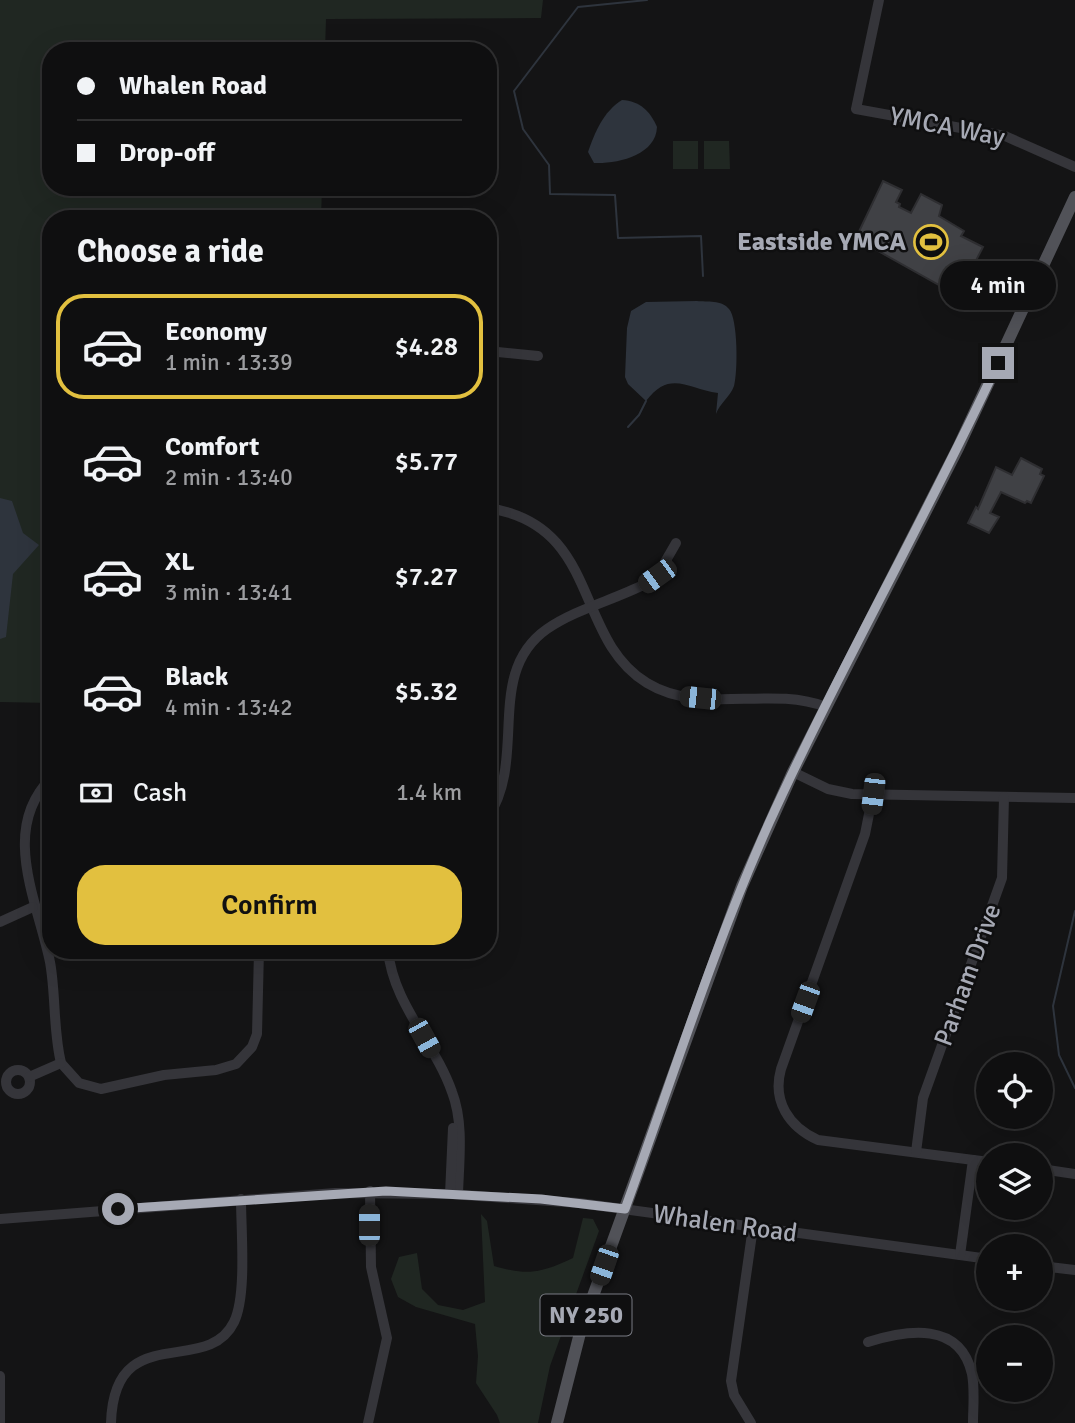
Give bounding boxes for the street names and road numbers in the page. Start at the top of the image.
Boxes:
street label: YMCA Way [887,100,1007,154]
street label: Parham Drive [928,900,1008,1050]
street label: Whalen Road [651,1198,799,1250]
road number: NY 250 [540,1294,632,1336]

